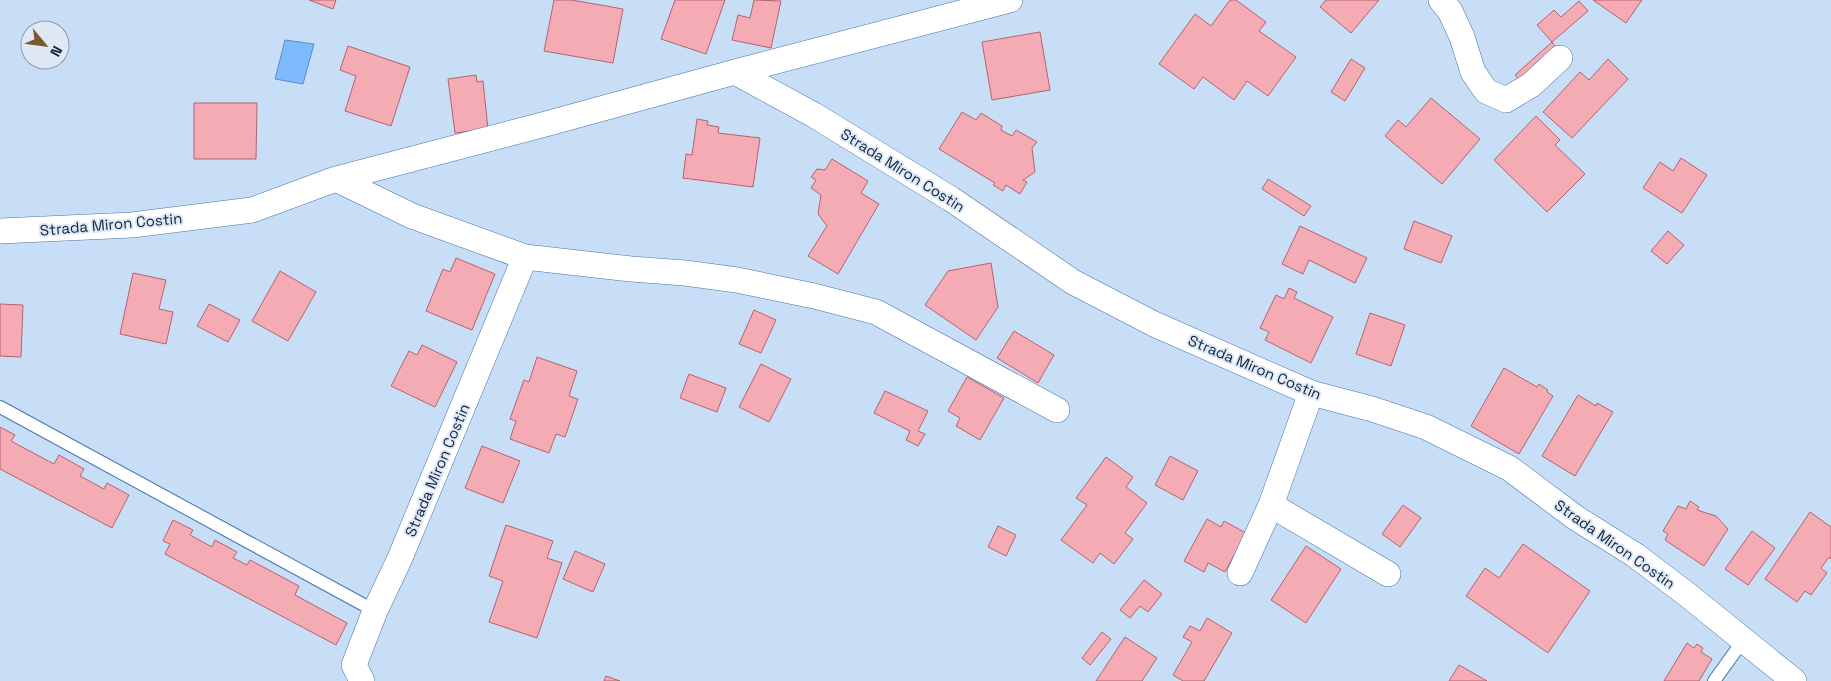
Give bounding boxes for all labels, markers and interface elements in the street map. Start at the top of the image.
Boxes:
north arrow [20,20,70,70]
text: N [46,43,67,60]
street label: Strada Miron Costin [837,124,969,216]
street label: Strada Miron Costin [39,208,183,240]
street label: Strada Miron Costin [1186,330,1324,404]
street label: Strada Miron Costin [400,401,474,539]
street label: Strada Miron Costin [1551,495,1679,593]

